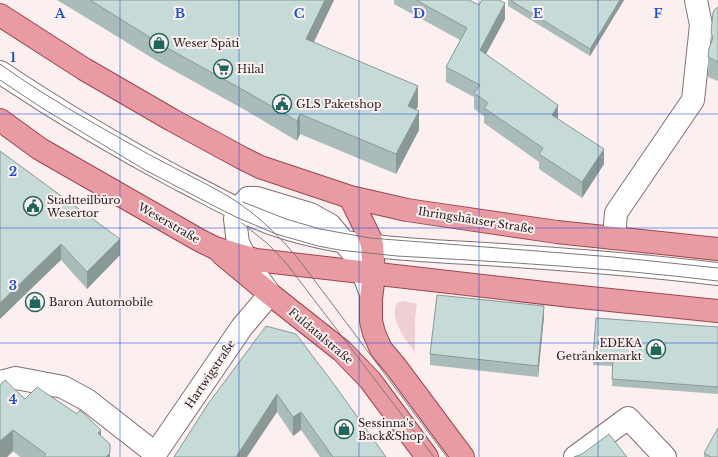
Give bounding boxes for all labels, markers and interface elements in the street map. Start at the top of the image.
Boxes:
text: A [54,5,66,22]
text: B [175,5,185,22]
text: C [294,5,305,22]
text: D [413,5,425,22]
text: E [533,5,543,22]
text: F [654,5,663,22]
shop icon: Weser Späti [148,32,170,54]
place label: Weser Späti [172,36,240,50]
text: 1 [10,49,16,66]
supermarket icon: Hilal [212,58,234,80]
place label: Hilal [237,62,265,76]
public building icon: GLS Paketshop [271,93,293,115]
place label: GLS Paketshop [296,97,381,111]
text: 2 [9,163,17,180]
place label: Stadtteilbüro Wesertor [46,193,121,220]
public building icon: Stadtteilbüro Wesertor [22,195,44,217]
street label: Weserstraße [135,199,202,246]
street label: Ihringshäuser Straße [417,204,535,236]
text: 3 [9,277,17,294]
shop icon: Baron Automobile [24,291,46,313]
place label: Baron Automobile [49,295,153,309]
street label: Fuldatalstraße [286,305,356,367]
place label: EDEKA Getränkemarkt [556,336,643,363]
street label: Hartwigstraße [182,337,238,411]
shop icon: EDEKA Getränkemarkt [645,338,667,360]
text: 4 [9,391,18,408]
place label: Sessinna's Back&Shop [358,416,424,443]
shop icon: Sessinna's Back&Shop [333,418,355,440]

